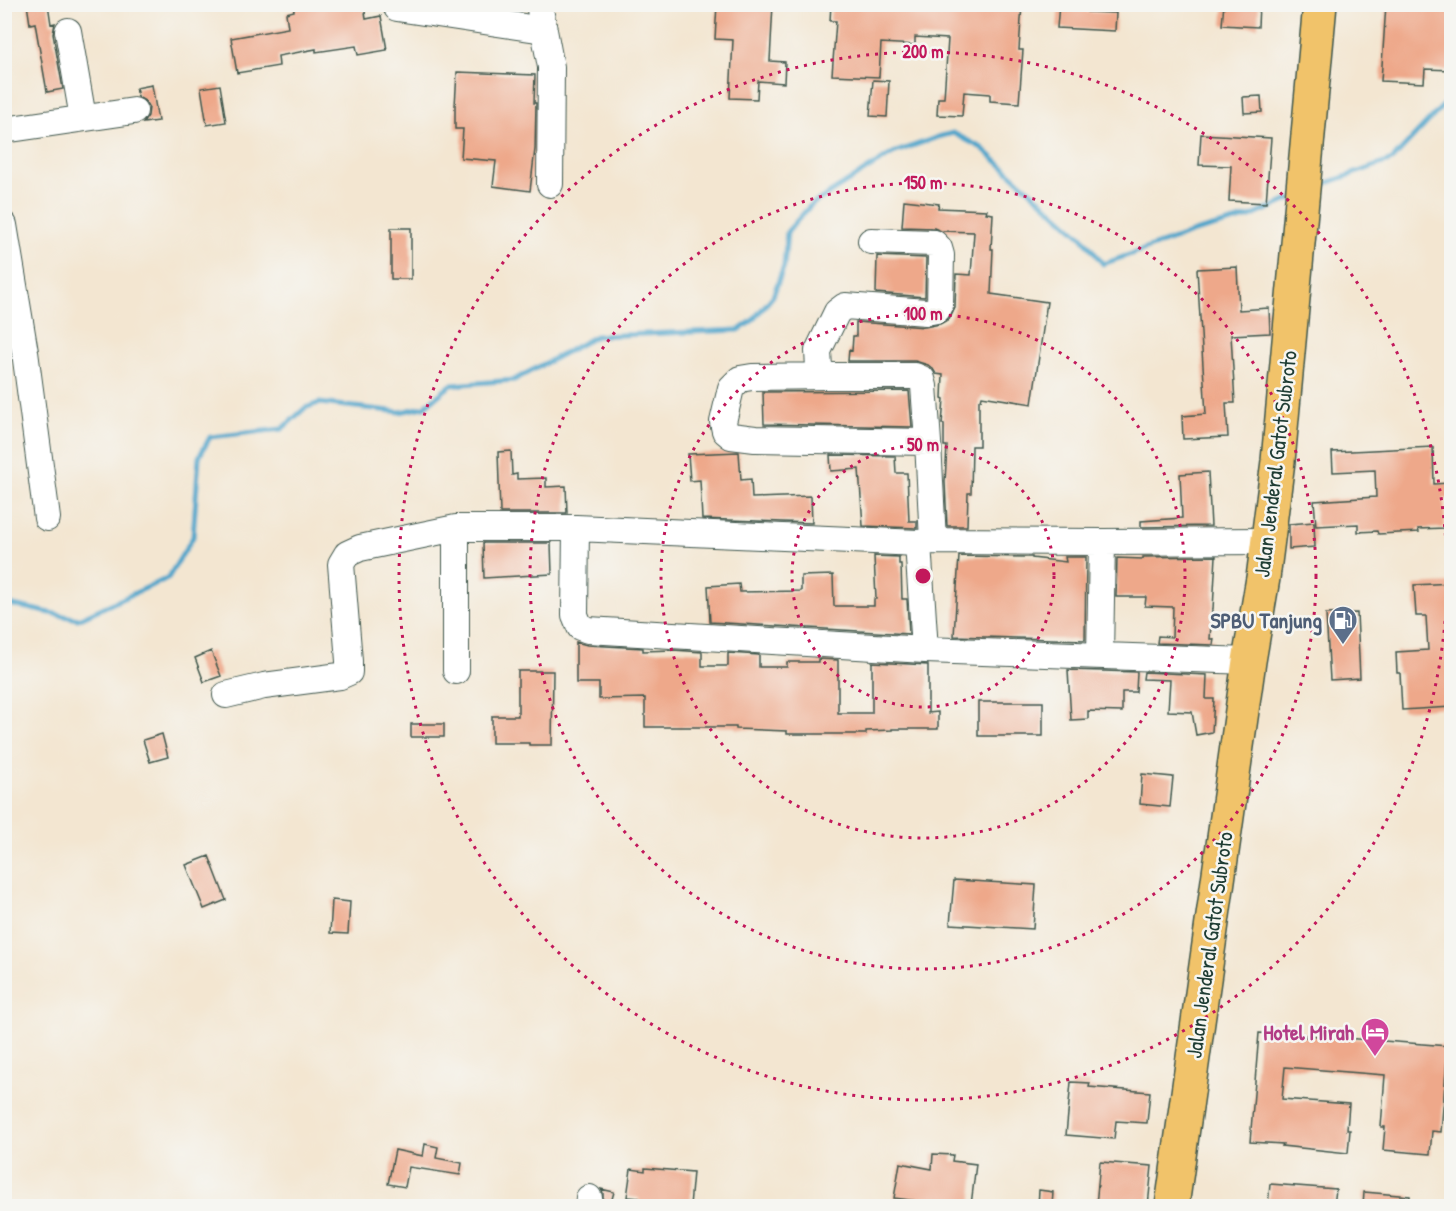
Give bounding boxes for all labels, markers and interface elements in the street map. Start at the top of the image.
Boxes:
text: 200 m [903,39,943,64]
text: 150 m [904,170,942,195]
text: 100 m [903,301,943,326]
street label: Jalan Jenderal Gatot Subroto [1246,349,1304,579]
text: 50 m [907,432,939,457]
centre of rings [913,566,933,586]
fuel station icon: SPBU Tanjung [1327,604,1359,646]
place label: SPBU Tanjung [1210,605,1322,636]
street label: Jalan Jenderal Gatot Subroto [1178,830,1240,1060]
hotel icon: Hotel Mirah [1359,1016,1391,1058]
place label: Hotel Mirah [1263,1017,1355,1047]

